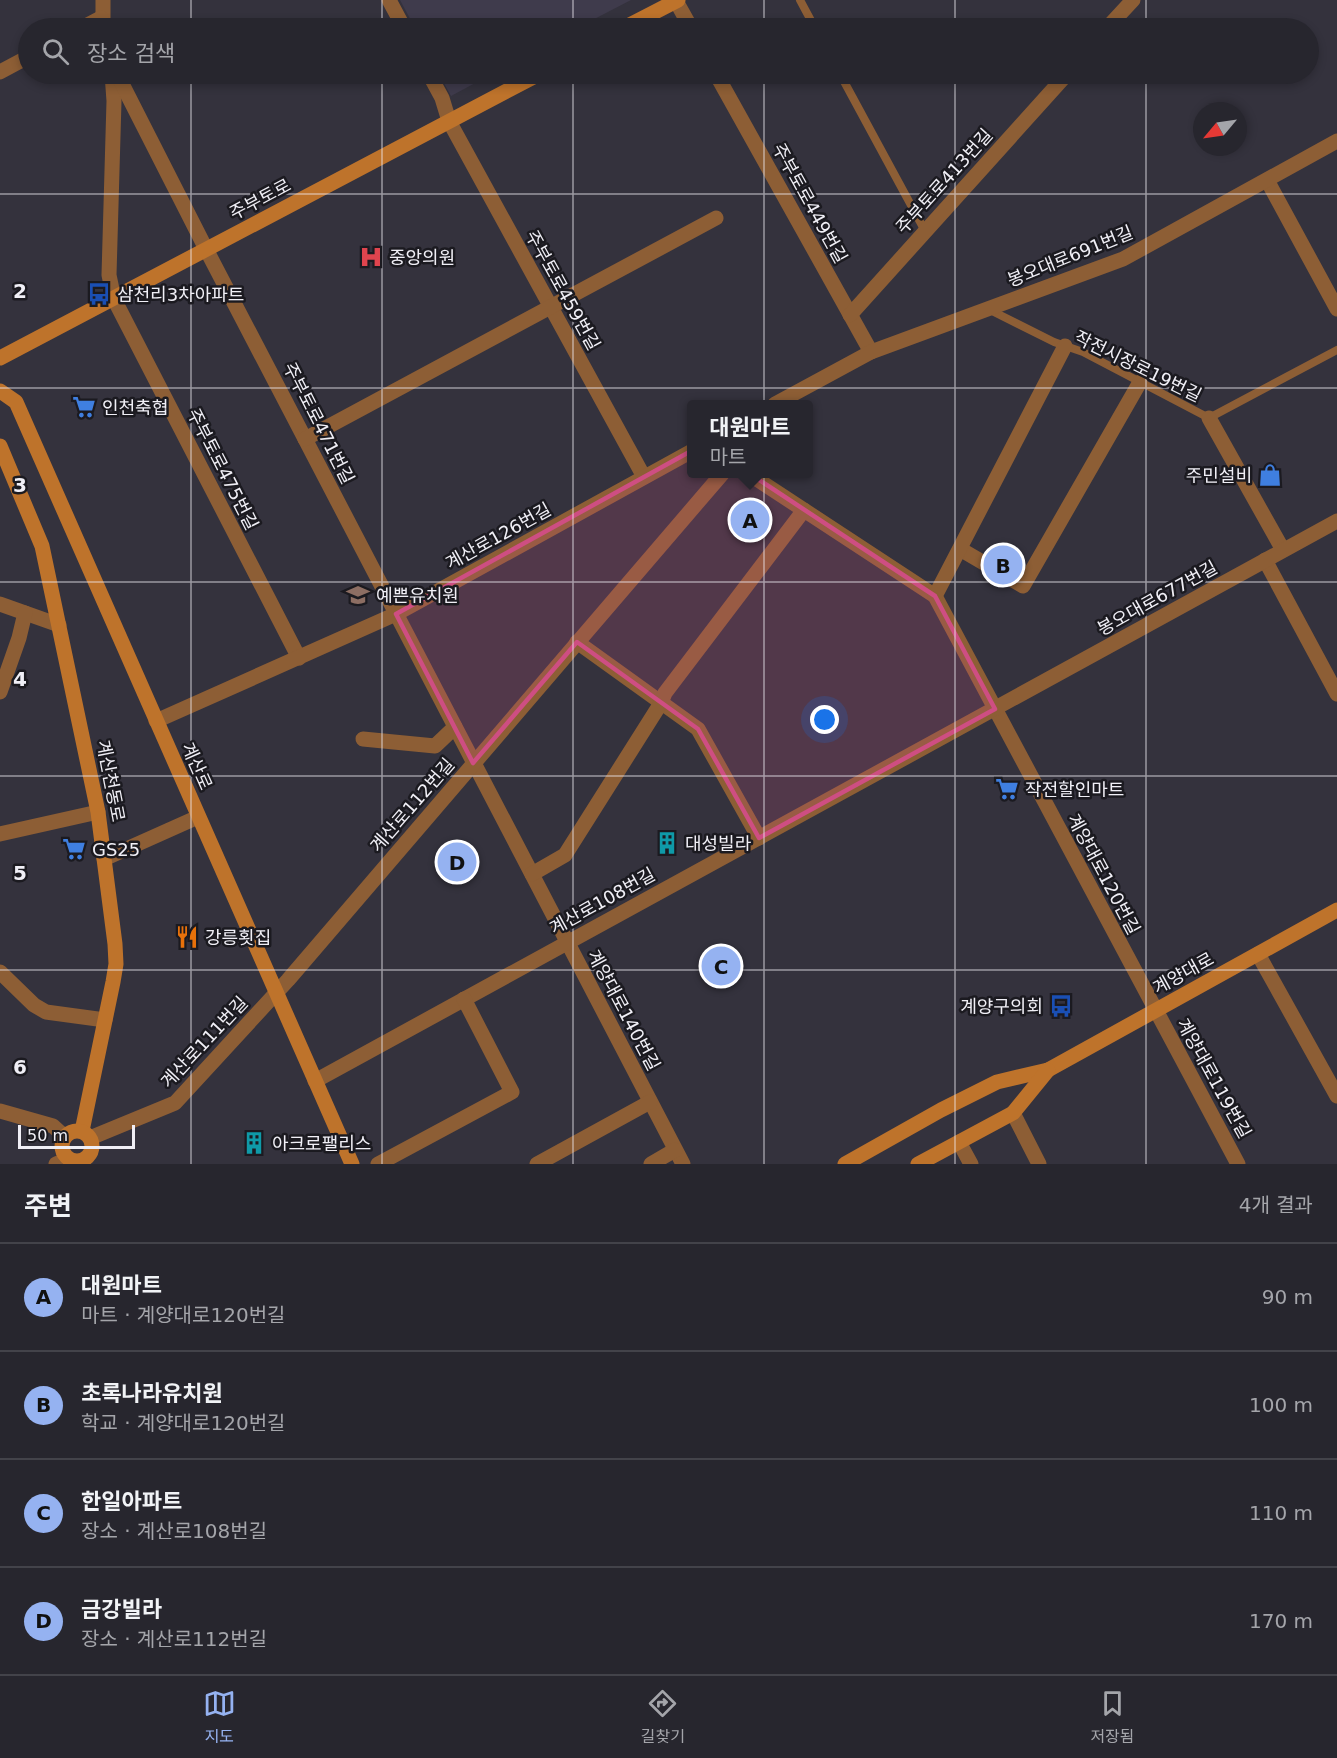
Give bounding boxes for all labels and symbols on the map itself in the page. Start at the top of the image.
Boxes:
north arrow [1193,102,1247,156]
street label: 주부토로413번길 [891,124,997,238]
street label: 주부토로449번길 [768,139,852,267]
street label: 주부토로 [226,174,294,224]
street label: 봉오대로691번길 [1004,221,1136,291]
street label: 주부토로459번길 [521,226,605,354]
hospital icon: 중앙의원 [358,244,384,270]
place label: 중앙의원 [389,247,455,268]
text: 2 [13,279,27,303]
bus stop icon: 삼천리3차아파트 [86,281,112,307]
place label: 삼천리3차아파트 [117,284,244,305]
street label: 작전시장로19번길 [1071,326,1205,406]
street label: 주부토로471번길 [279,359,359,487]
supermarket icon: 인천축협 [71,394,97,420]
place label: 인천축협 [102,397,168,418]
street label: 주부토로475번길 [183,405,263,533]
shop icon: 주민설비 [1257,462,1283,488]
place label: 주민설비 [1186,465,1252,486]
text: 3 [13,473,27,497]
street label: 계산로126번길 [442,498,554,574]
pin: A [730,498,770,542]
pin: B [984,542,1022,588]
street label: 봉오대로677번길 [1093,556,1221,640]
school or university icon: 예쁜유치원 [345,582,371,608]
place label: 예쁜유치원 [376,585,459,606]
text: 4 [13,667,27,691]
your location [810,705,839,734]
street label: 계산천동로 [93,738,129,824]
street label: 계산로 [177,739,217,793]
street label: 계산로112번길 [366,754,458,856]
supermarket icon: 작전할인마트 [994,776,1020,802]
place label: 작전할인마트 [1025,779,1124,800]
street label: 계양대로120번길 [1063,810,1145,938]
building icon: 대성빌라 [654,830,680,856]
place label: 대성빌라 [685,833,752,854]
supermarket icon: GS25 [61,836,87,862]
place label: GS25 [92,839,140,860]
pin: D [438,840,476,884]
text: 5 [13,861,27,885]
street label: 계산로108번길 [546,863,658,939]
restaurant icon: 강릉횟집 [174,924,200,950]
place label: 강릉횟집 [205,927,271,948]
pin: C [702,944,740,988]
street label: 계양대로140번길 [583,946,665,1074]
street label: 계양대로 [1149,948,1217,998]
street label: 계산로111번길 [156,992,252,1092]
bus stop icon: 계양구의회 [1048,993,1074,1019]
place label: 계양구의회 [960,996,1043,1017]
street label: 계양대로119번길 [1172,1014,1256,1142]
text: 6 [13,1055,27,1079]
scale bar [18,1122,135,1150]
building icon: 아크로팰리스 [241,1130,267,1156]
place label: 아크로팰리스 [272,1133,371,1154]

